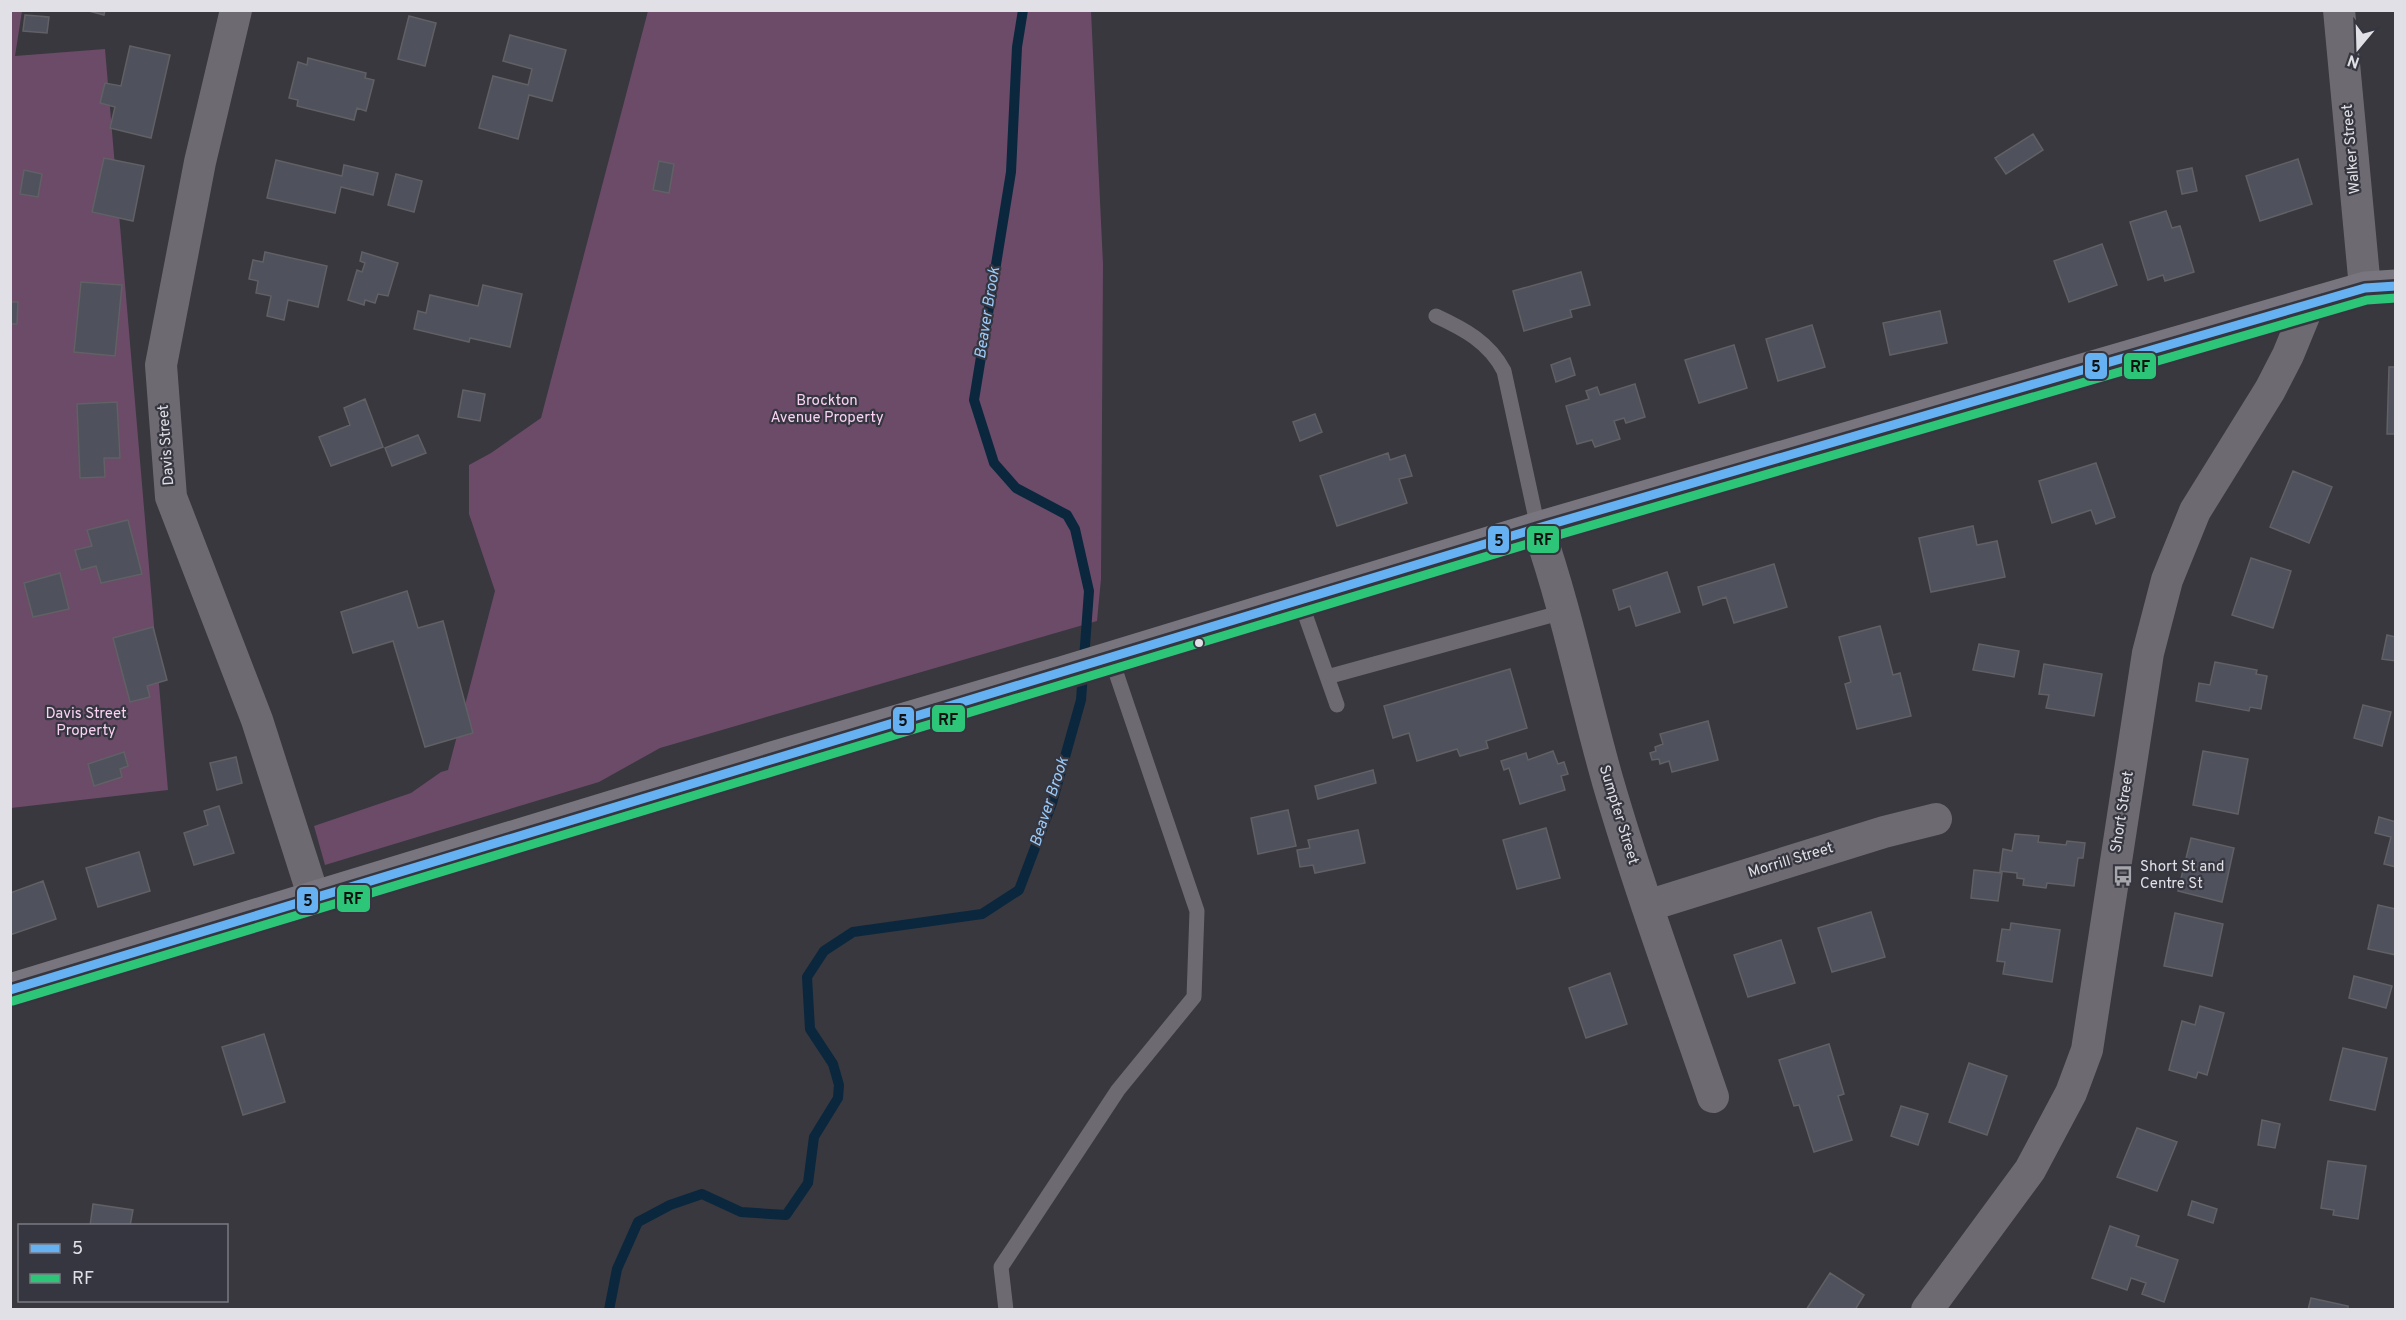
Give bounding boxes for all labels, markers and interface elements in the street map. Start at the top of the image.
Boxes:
north arrow [2328,18,2388,78]
text: N [2345,49,2362,72]
street label: Walker Street [2339,103,2365,195]
water label: Beaver Brook [971,265,1005,360]
line badge: 5 [2084,352,2108,380]
line badge: RF [2123,352,2157,380]
text: 5 [2091,358,2101,378]
text: RF [2130,358,2150,378]
park label: Brockton Avenue Property [770,392,884,428]
street label: Davis Street [155,404,179,486]
line badge: 5 [1487,525,1510,554]
line badge: RF [1526,525,1560,554]
text: RF [1533,531,1553,551]
text: 5 [1494,532,1504,552]
unlabelled marker [1193,637,1205,649]
line badge: RF [931,704,966,733]
park label: Davis Street Property [45,705,127,741]
line badge: 5 [892,706,915,734]
text: RF [938,711,958,731]
text: 5 [898,712,908,732]
water label: Beaver Brook [1026,754,1074,849]
street label: Sumpter Street [1594,763,1642,867]
street label: Short Street [2107,770,2139,854]
street label: Morrill Street [1746,839,1836,883]
place label: Short St and Centre St [2140,858,2224,894]
bus stop icon: Short St and Centre St [2111,864,2135,888]
line badge: RF [336,884,371,913]
line badge: 5 [296,886,319,914]
text: RF [343,890,363,910]
text: 5 [303,892,313,912]
legend [18,1224,228,1302]
text: 5 [72,1238,83,1261]
text: RF [72,1268,94,1291]

